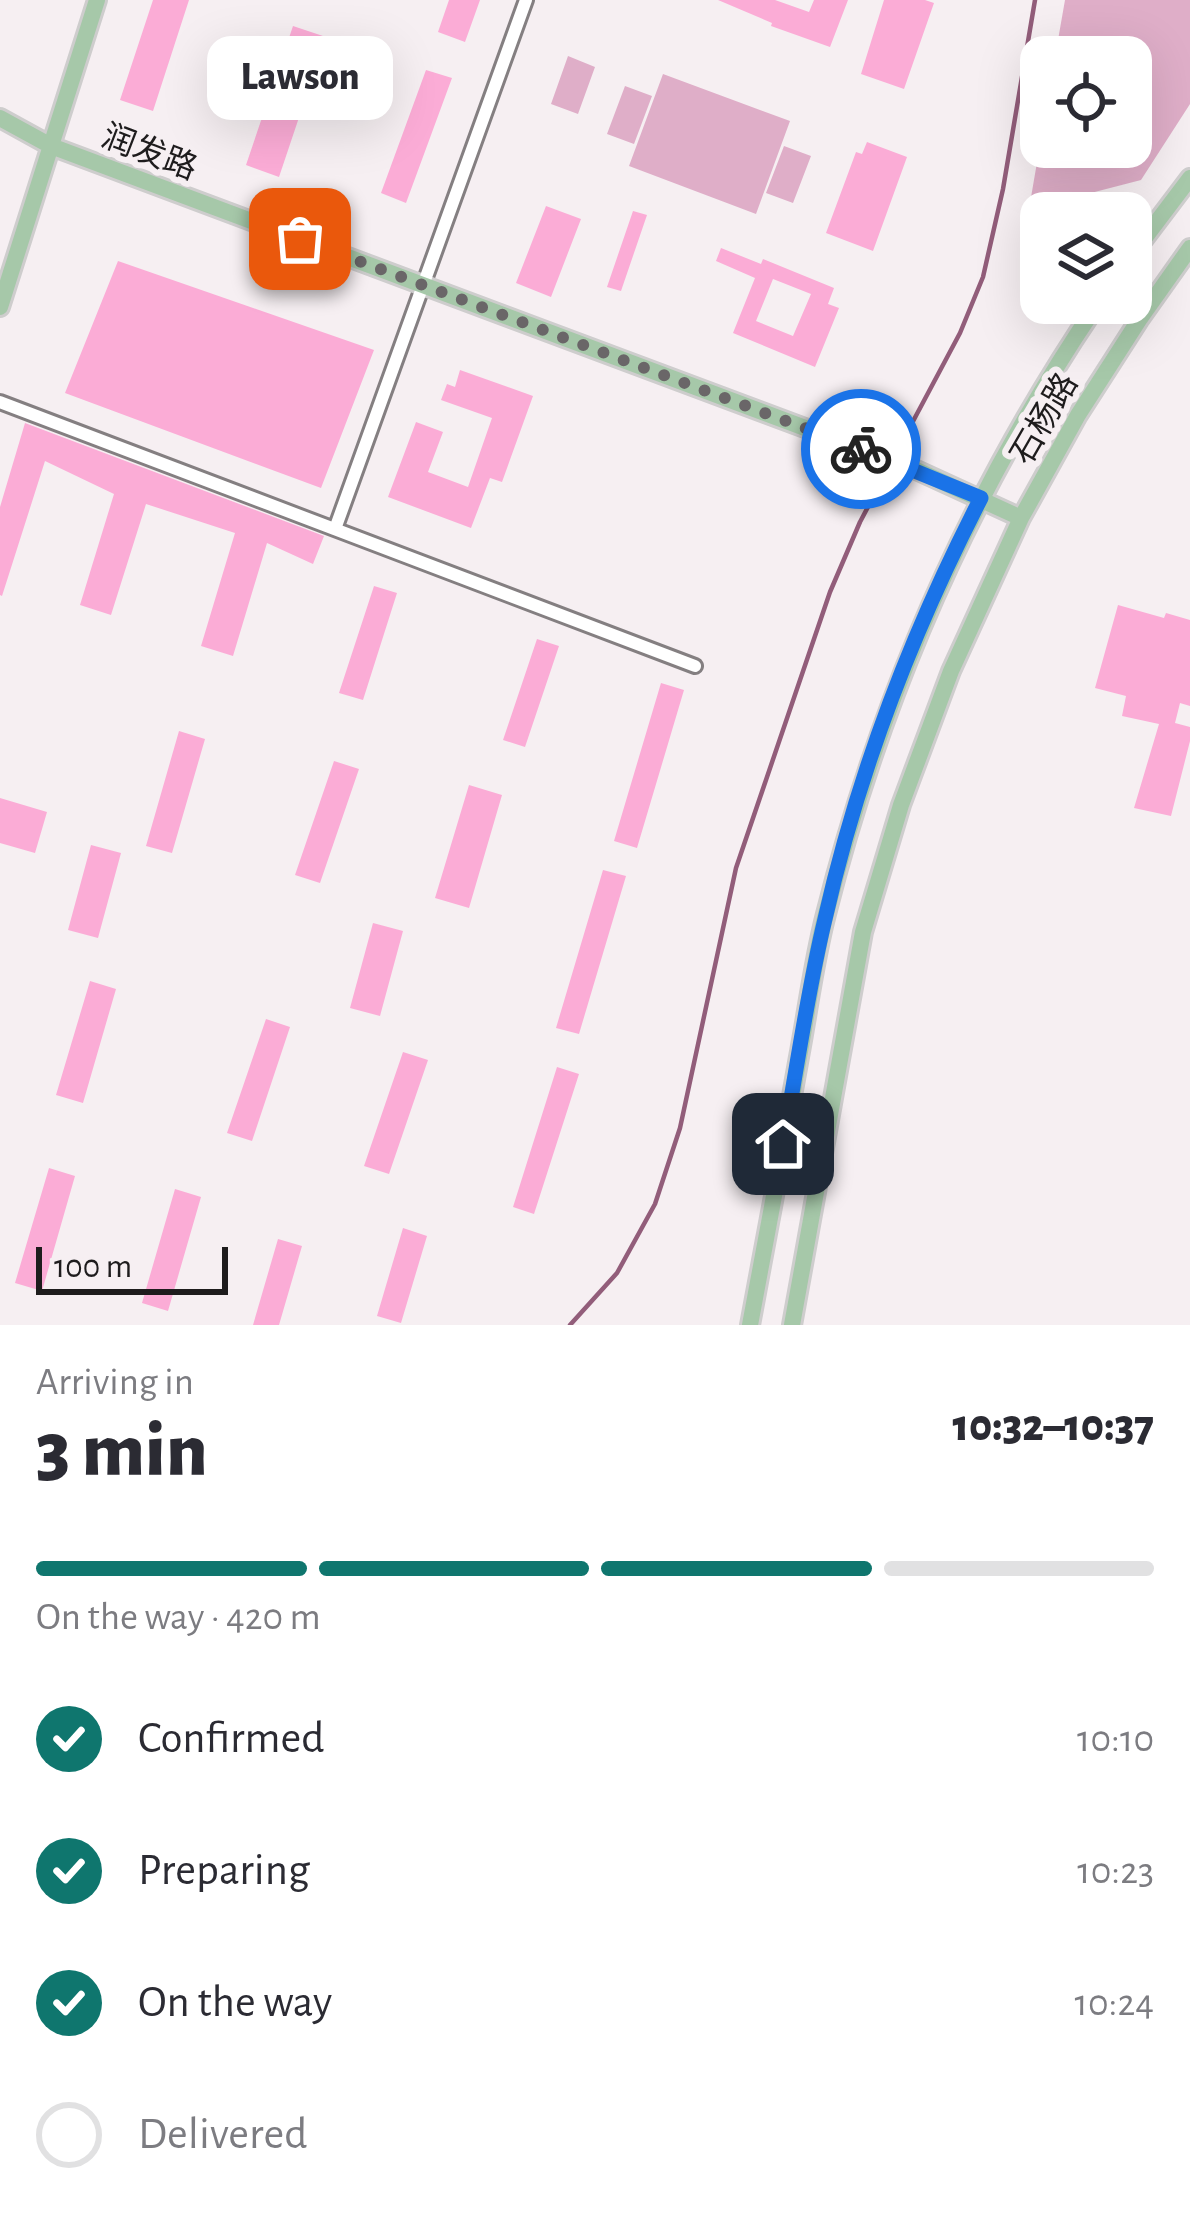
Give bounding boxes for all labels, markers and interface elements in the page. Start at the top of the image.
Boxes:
callout: Lawson [207,35,393,119]
map controls [1020,36,1152,324]
button: locate [1020,36,1152,168]
text: Lawson [240,58,360,97]
street label: 润发路 [97,118,202,186]
pin [249,188,351,290]
button: layers [1020,192,1152,324]
icon: bag [267,206,333,272]
street label: 石杨路 [1004,367,1084,470]
courier [801,389,921,509]
icon: bike [828,416,894,482]
pin [732,1093,834,1195]
icon: home [750,1111,816,1177]
scale bar [36,1241,228,1294]
text: 100 m [54,1251,132,1284]
text: Arriving in [36,1363,194,1402]
text: 10:32–10:37 [952,1404,1154,1449]
text: 3 min [36,1412,208,1490]
text: On the way · 420 m [36,1598,321,1637]
icon: check [36,1706,102,1772]
text: Confirmed [138,1716,324,1761]
text: 10:10 [1077,1720,1154,1759]
icon: check [36,1838,102,1904]
text: Preparing [138,1848,310,1893]
text: 10:23 [1077,1852,1154,1891]
icon: check [36,1970,102,2036]
text: On the way [138,1980,332,2025]
text: 10:24 [1075,1984,1154,2023]
text: Delivered [138,2112,307,2157]

